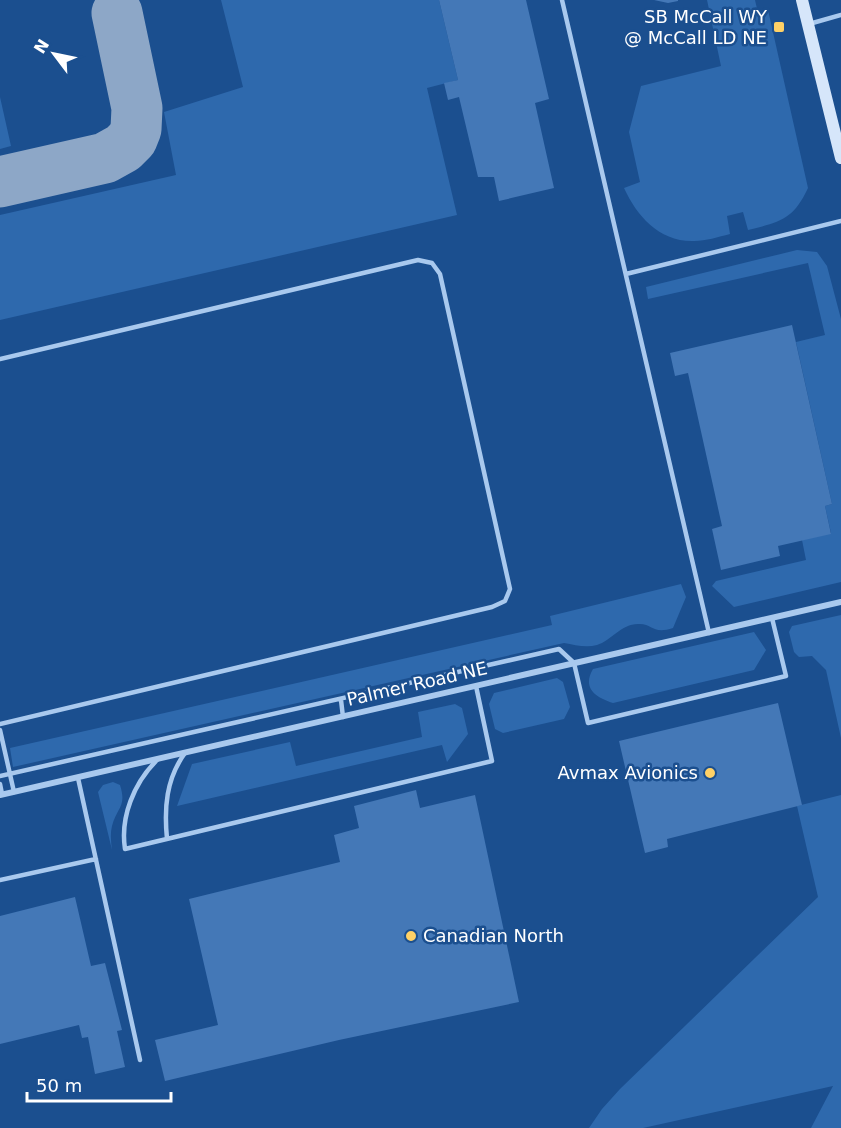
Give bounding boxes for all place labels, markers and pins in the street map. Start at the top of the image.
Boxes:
place label: SB McCall WY @ McCall LD NE [624,6,768,48]
marker: SB McCall WY @ McCall LD NE [772,20,786,34]
place label: Avmax Avionics [558,762,698,783]
marker: Avmax Avionics [703,766,717,780]
place label: Canadian North [423,925,564,946]
marker: Canadian North [404,929,418,943]

